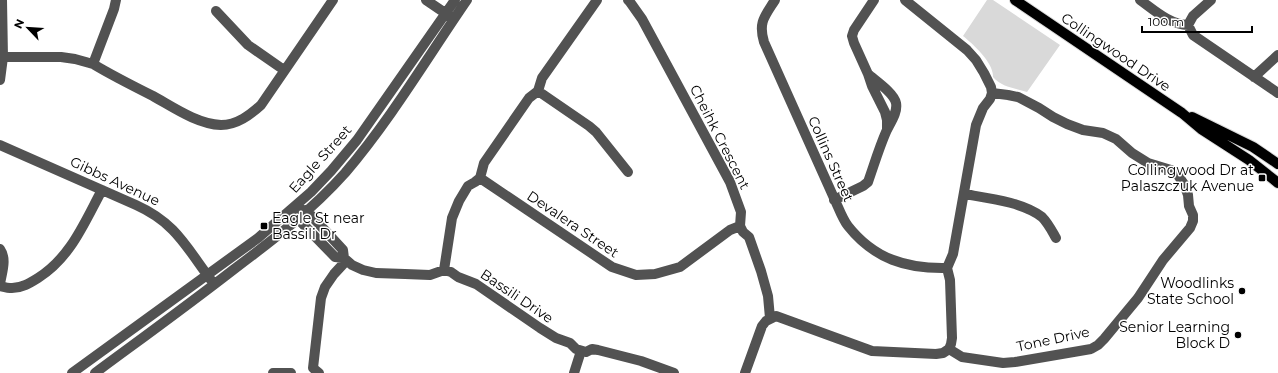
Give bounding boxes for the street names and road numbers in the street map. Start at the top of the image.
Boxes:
street label: Collingwood Drive [1058,9,1174,95]
street label: Cheihk Crescent [686,82,754,193]
street label: Collins Street [804,113,858,205]
street label: Eagle Street [285,121,355,197]
street label: Gibbs Avenue [67,152,163,210]
street label: Devalera Street [524,187,623,262]
street label: Bassili Drive [477,265,557,327]
street label: Tone Drive [1015,322,1091,356]

